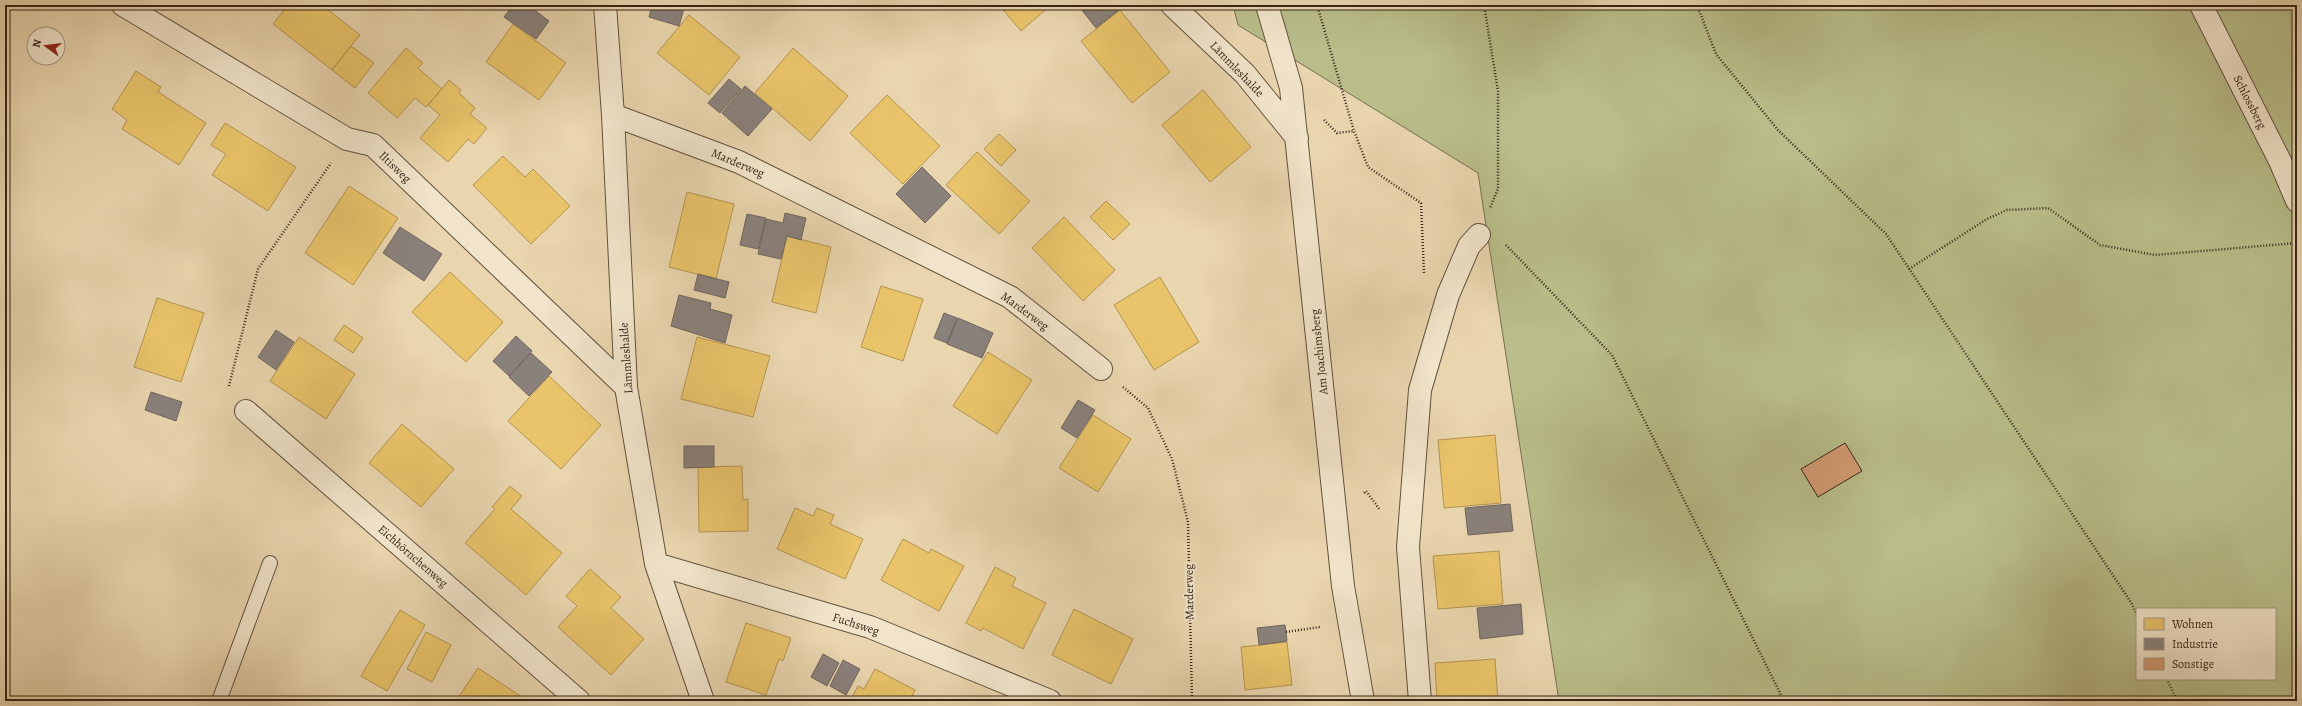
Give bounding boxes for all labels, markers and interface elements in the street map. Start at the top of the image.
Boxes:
north arrow [26,26,66,66]
text: N [29,38,45,49]
street label: Lämmleshalde [1206,38,1268,100]
street label: Schlossberg [2230,72,2270,132]
street label: Marderweg [709,145,767,181]
street label: Iltisweg [375,148,415,186]
street label: Marderweg [998,288,1052,334]
street label: Am Joachimsberg [1307,308,1332,397]
street label: Lämmleshalde [616,322,636,394]
street label: Eichhörnchenweg [375,521,451,591]
street label: Marderweg [1181,564,1197,620]
legend [2136,608,2276,680]
street label: Fuchsweg [830,609,882,639]
text: Wohnen [2171,616,2214,632]
text: Industrie [2172,636,2218,652]
text: Sonstige [2172,656,2214,672]

